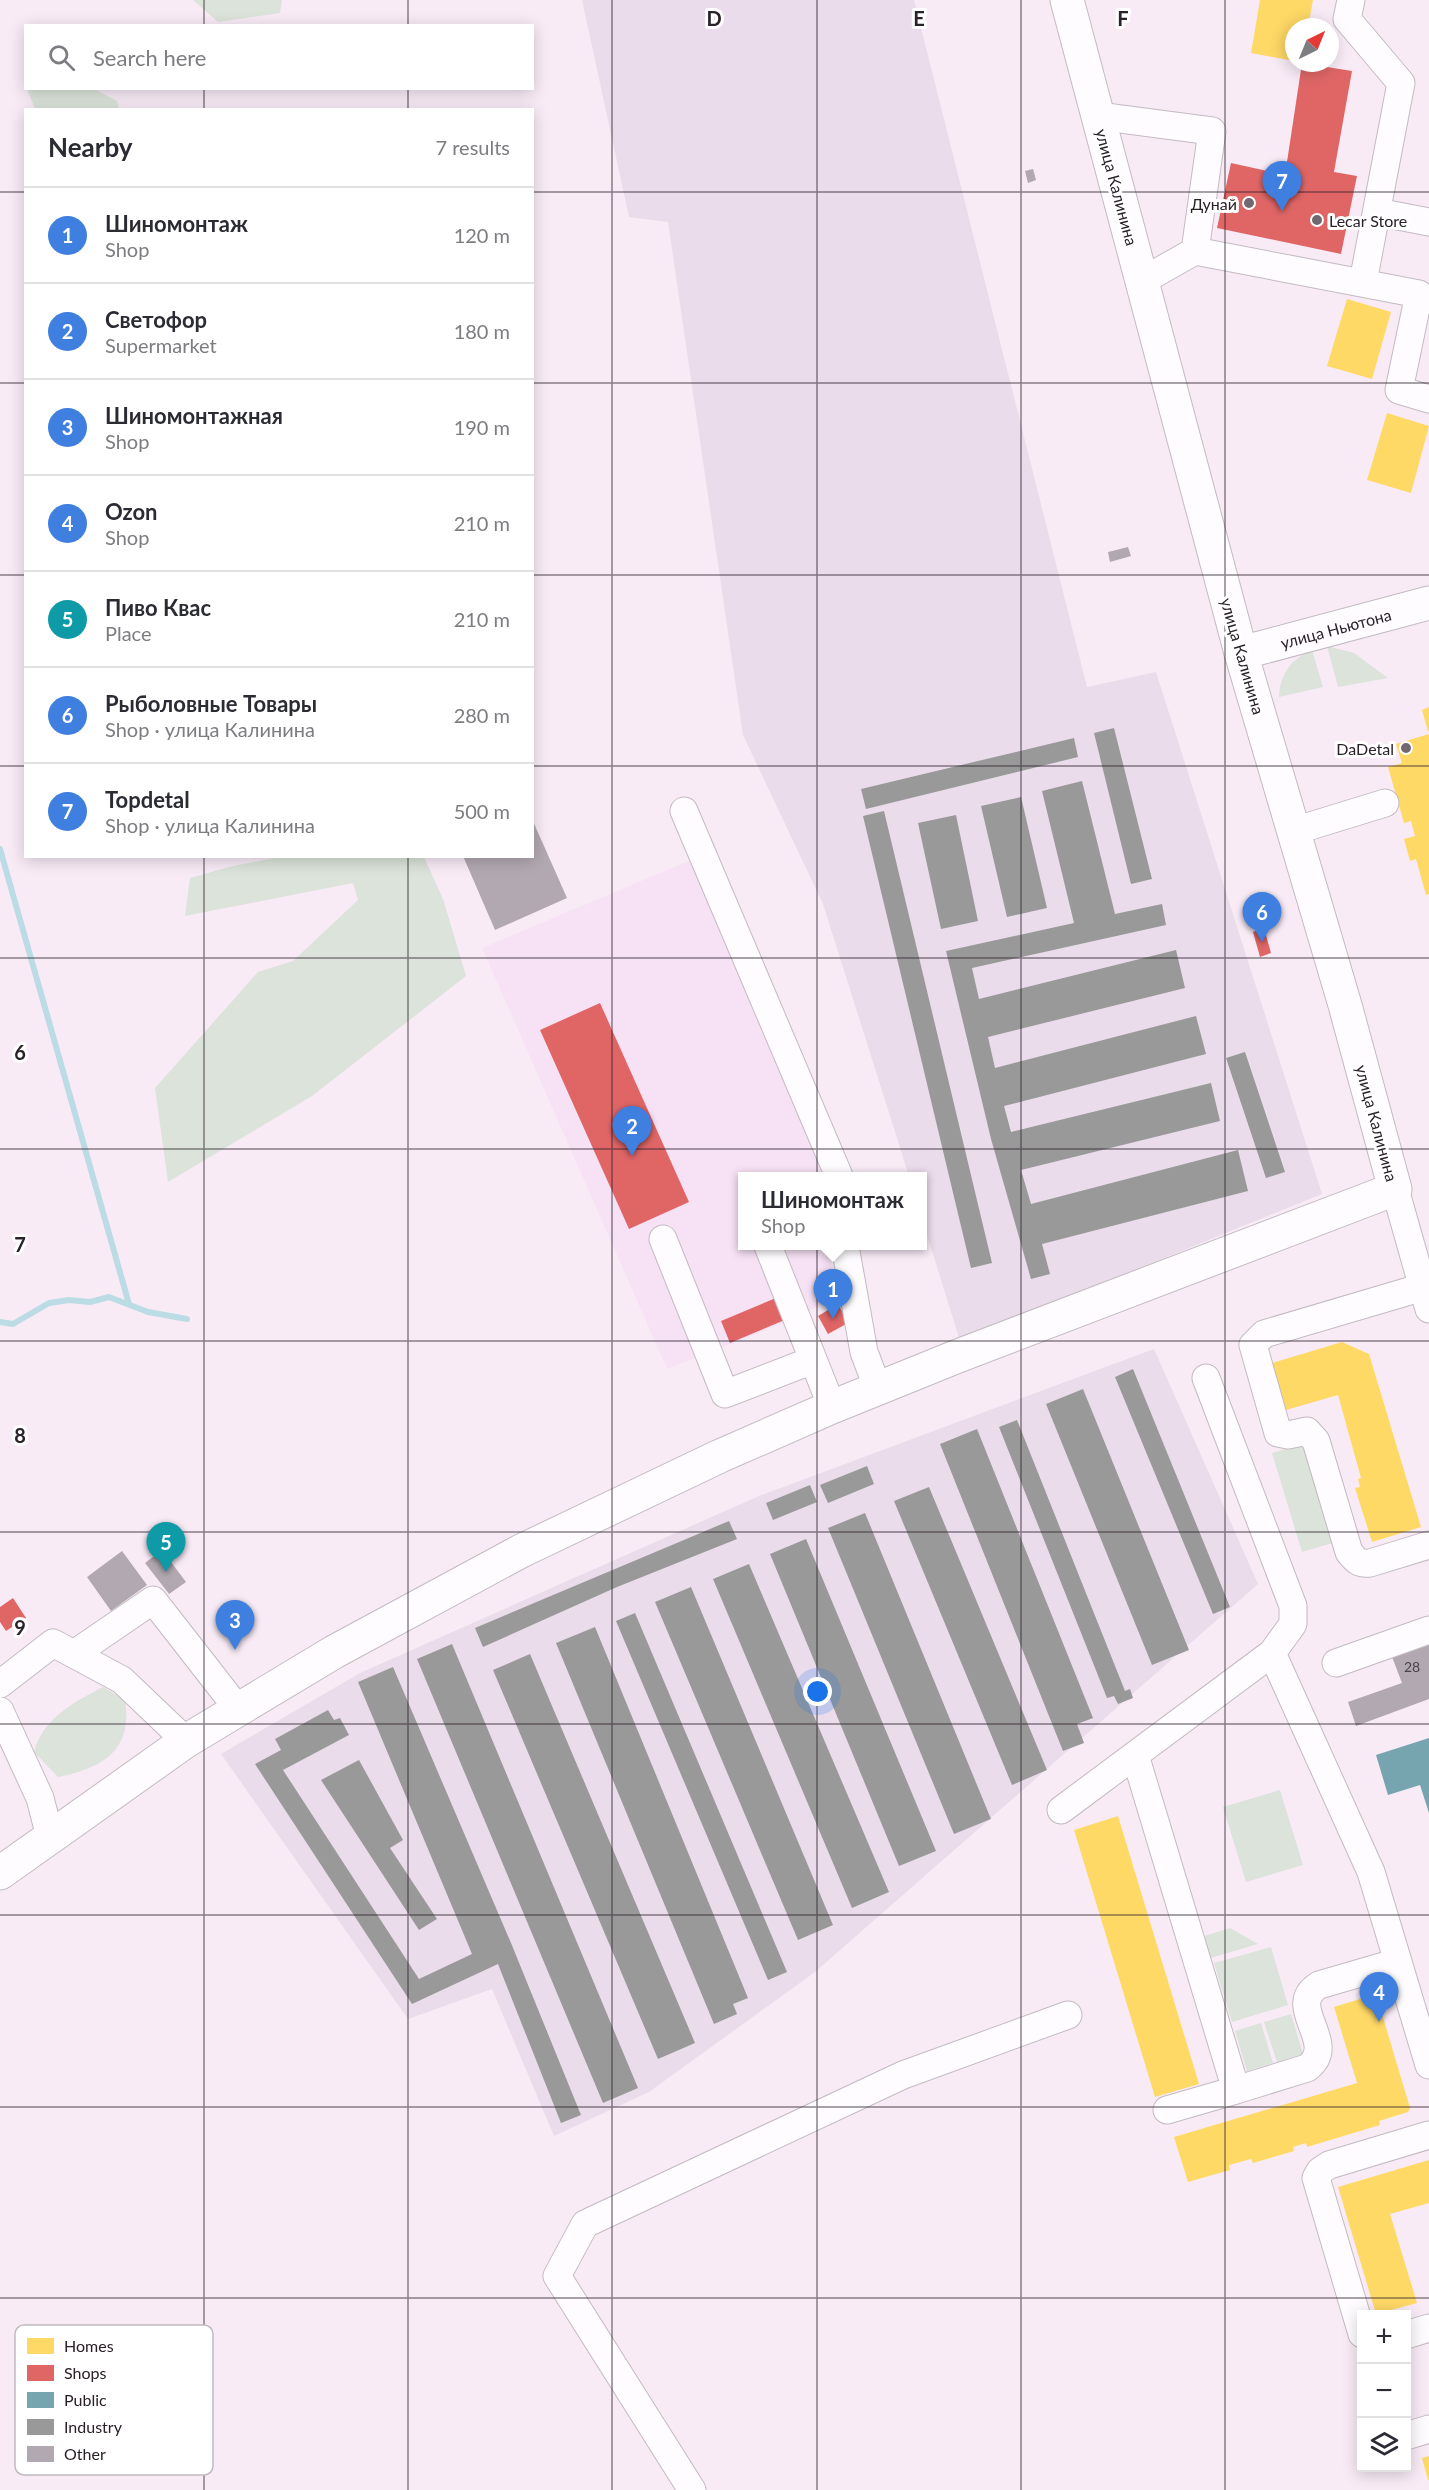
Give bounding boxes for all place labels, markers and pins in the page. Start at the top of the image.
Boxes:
pin: 7 [1262,162,1302,211]
place label: Дунай [1191,194,1237,213]
marker: Дунай [1242,196,1256,210]
place label: Lecar Store [1329,211,1407,230]
marker: Lecar Store [1310,213,1324,227]
place label: DaDetal [1336,739,1394,758]
marker: DaDetal [1399,741,1413,755]
pin: 6 [1242,892,1282,942]
pin: 2 [612,1106,652,1156]
pin: 1 [814,1270,852,1319]
pin: 5 [146,1522,186,1572]
pin: 3 [216,1600,254,1650]
pin: 4 [1360,1972,1398,2022]

